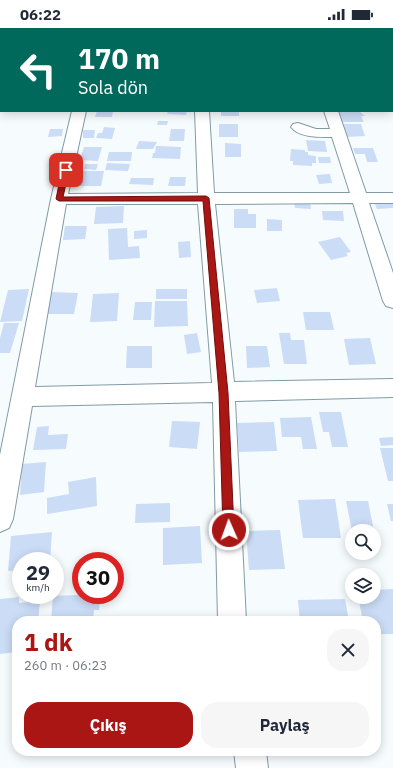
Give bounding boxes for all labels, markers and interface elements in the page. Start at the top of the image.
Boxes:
text: 06:22 [20,5,61,24]
text: 170 m [78,40,160,77]
icon: left [12,44,64,96]
text: Sola dön [78,76,148,99]
pin [49,153,83,187]
icon: arrive [55,159,77,181]
position arrow [208,509,250,551]
map controls [345,524,381,604]
button: search [345,524,381,560]
speed limit sign: 30 [72,552,124,604]
text: 29 [26,559,50,586]
button: layers [345,568,381,604]
text: km/h [26,581,50,594]
text: 1 dk [24,626,73,658]
button: close [327,629,369,671]
text: 260 m · 06:23 [24,657,107,674]
button: Çıkış [24,702,193,748]
button: Paylaş [201,702,369,748]

